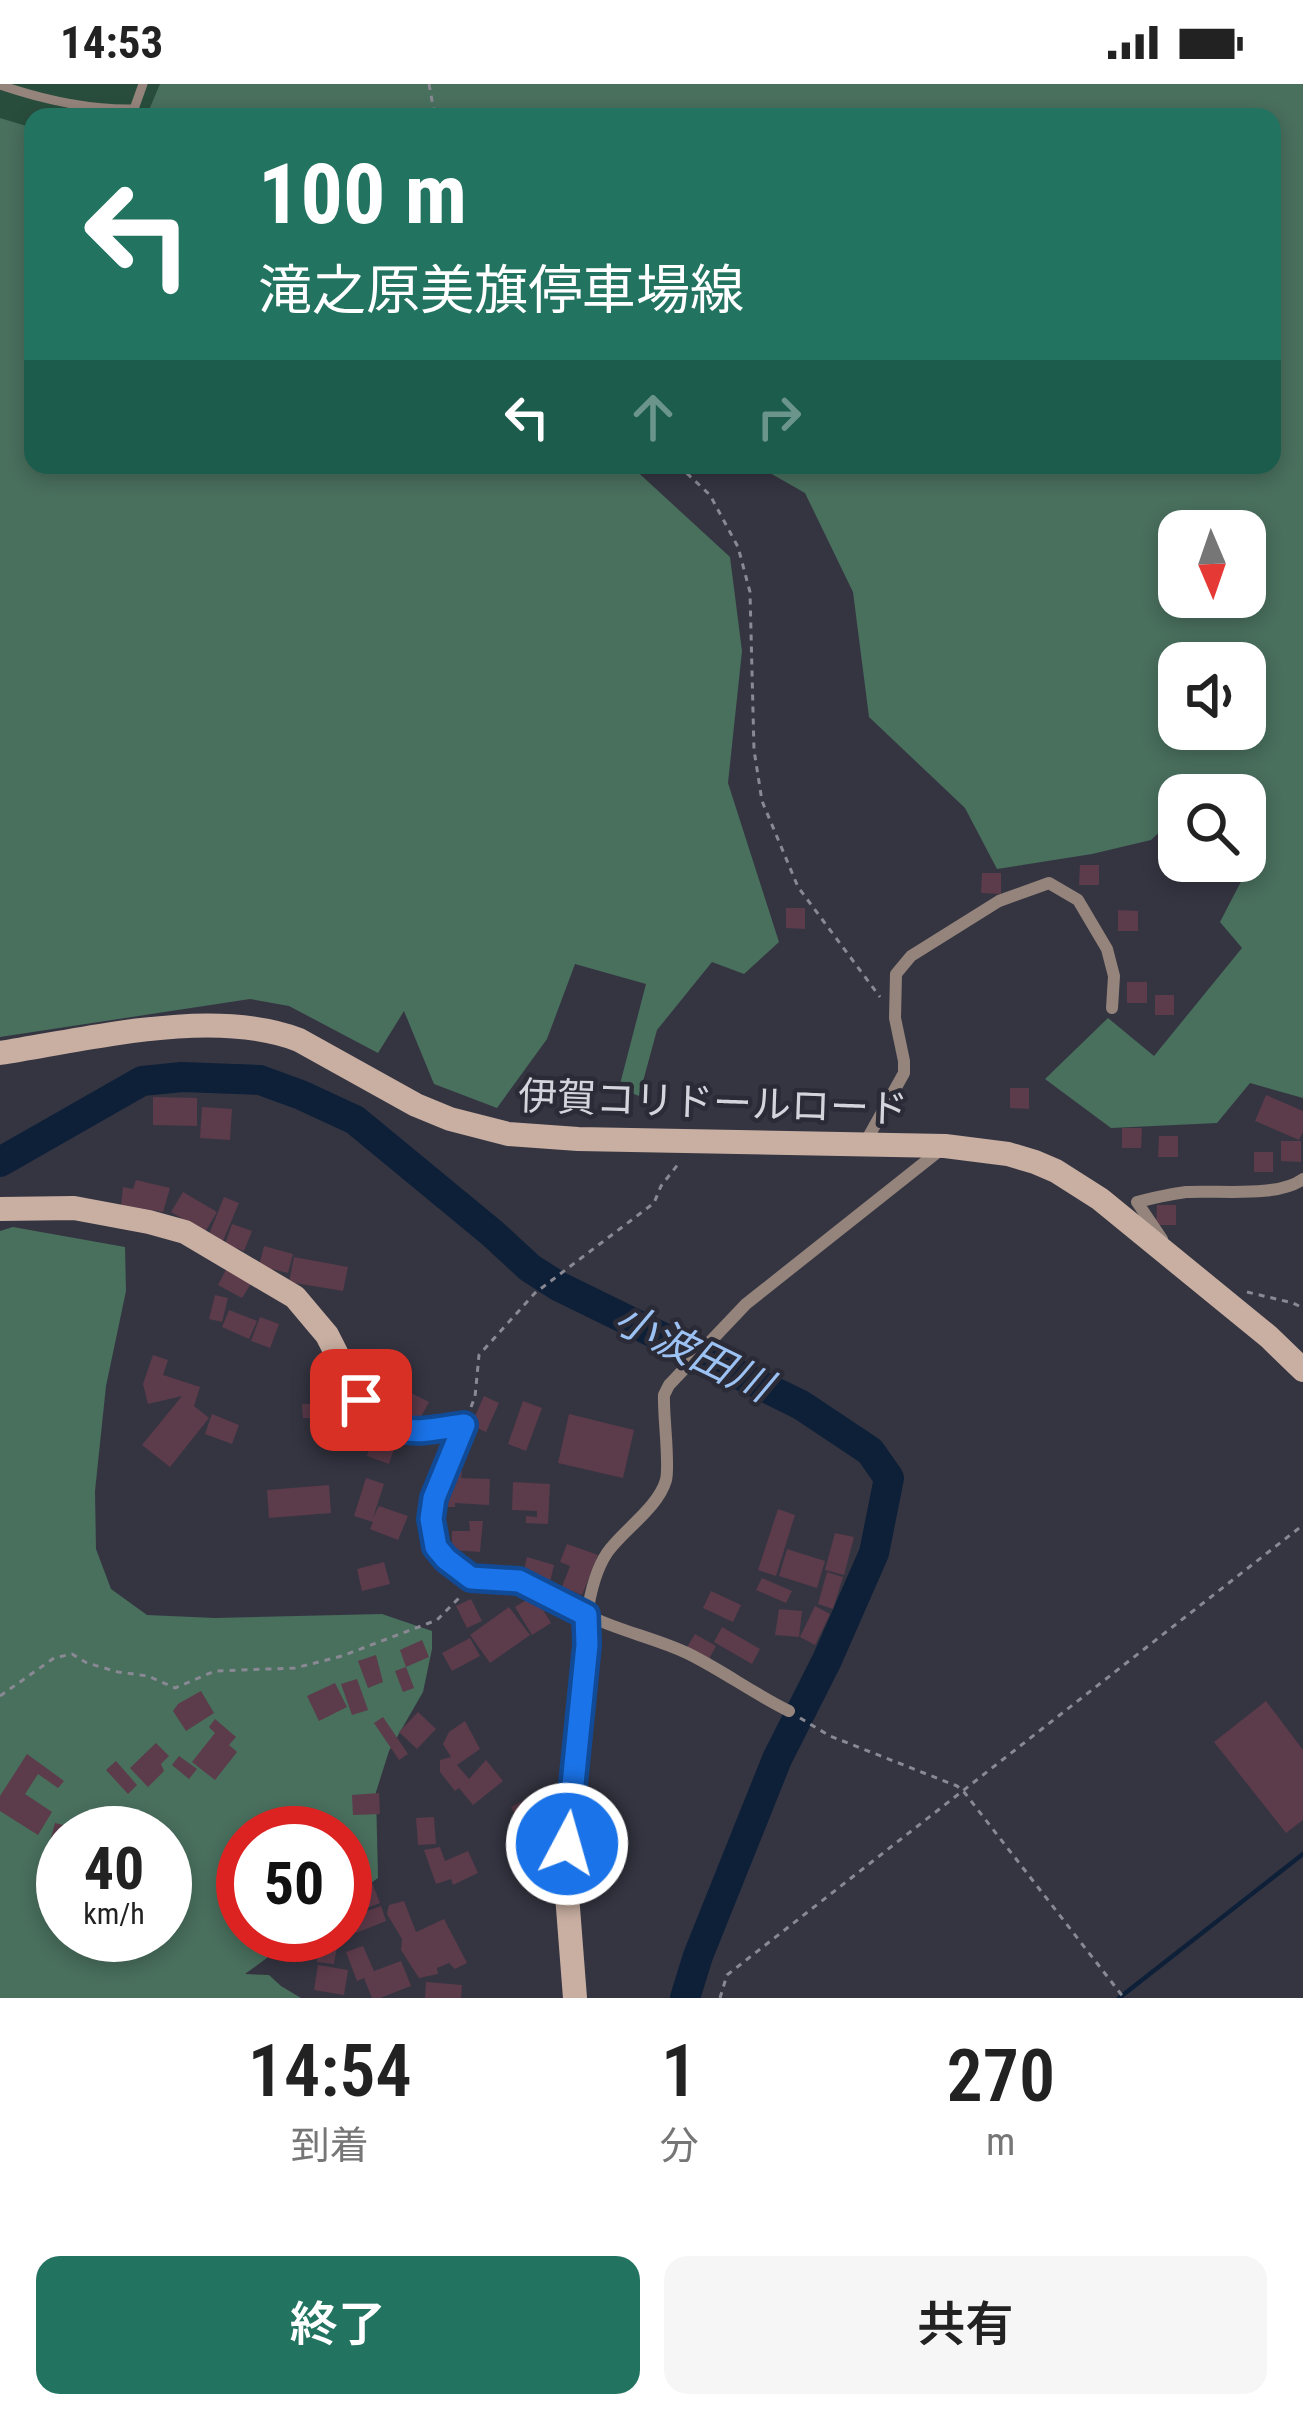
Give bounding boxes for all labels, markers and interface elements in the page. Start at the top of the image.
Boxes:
text: 14:53 [60,16,163,69]
text: 100 m [258,145,467,244]
icon: left [60,156,216,312]
text: 滝之原美旗停車場線 [258,259,744,322]
icon: left [494,384,560,450]
icon: ahead [620,384,686,450]
icon: right [746,384,812,450]
north arrow [1158,510,1266,618]
map controls [1158,510,1266,882]
button: sound [1158,642,1266,750]
button: search [1158,774,1266,882]
street label: 伊賀コリドールロード [517,1073,909,1133]
water label: 小波田川 [607,1293,783,1413]
pin [310,1349,412,1451]
icon: arrive [328,1367,394,1433]
position arrow [504,1781,630,1907]
speed limit sign: 50 [216,1806,372,1962]
text: 40 [84,1833,144,1904]
text: km/h [83,1896,145,1931]
text: 14:54 [248,2029,412,2114]
text: 1 [661,2029,697,2114]
text: 270 [946,2034,1055,2119]
text: m [986,2119,1015,2165]
text: 到着 [291,2123,369,2169]
text: 分 [660,2123,699,2169]
button: 終了 [36,2256,640,2394]
button: 共有 [664,2256,1267,2394]

